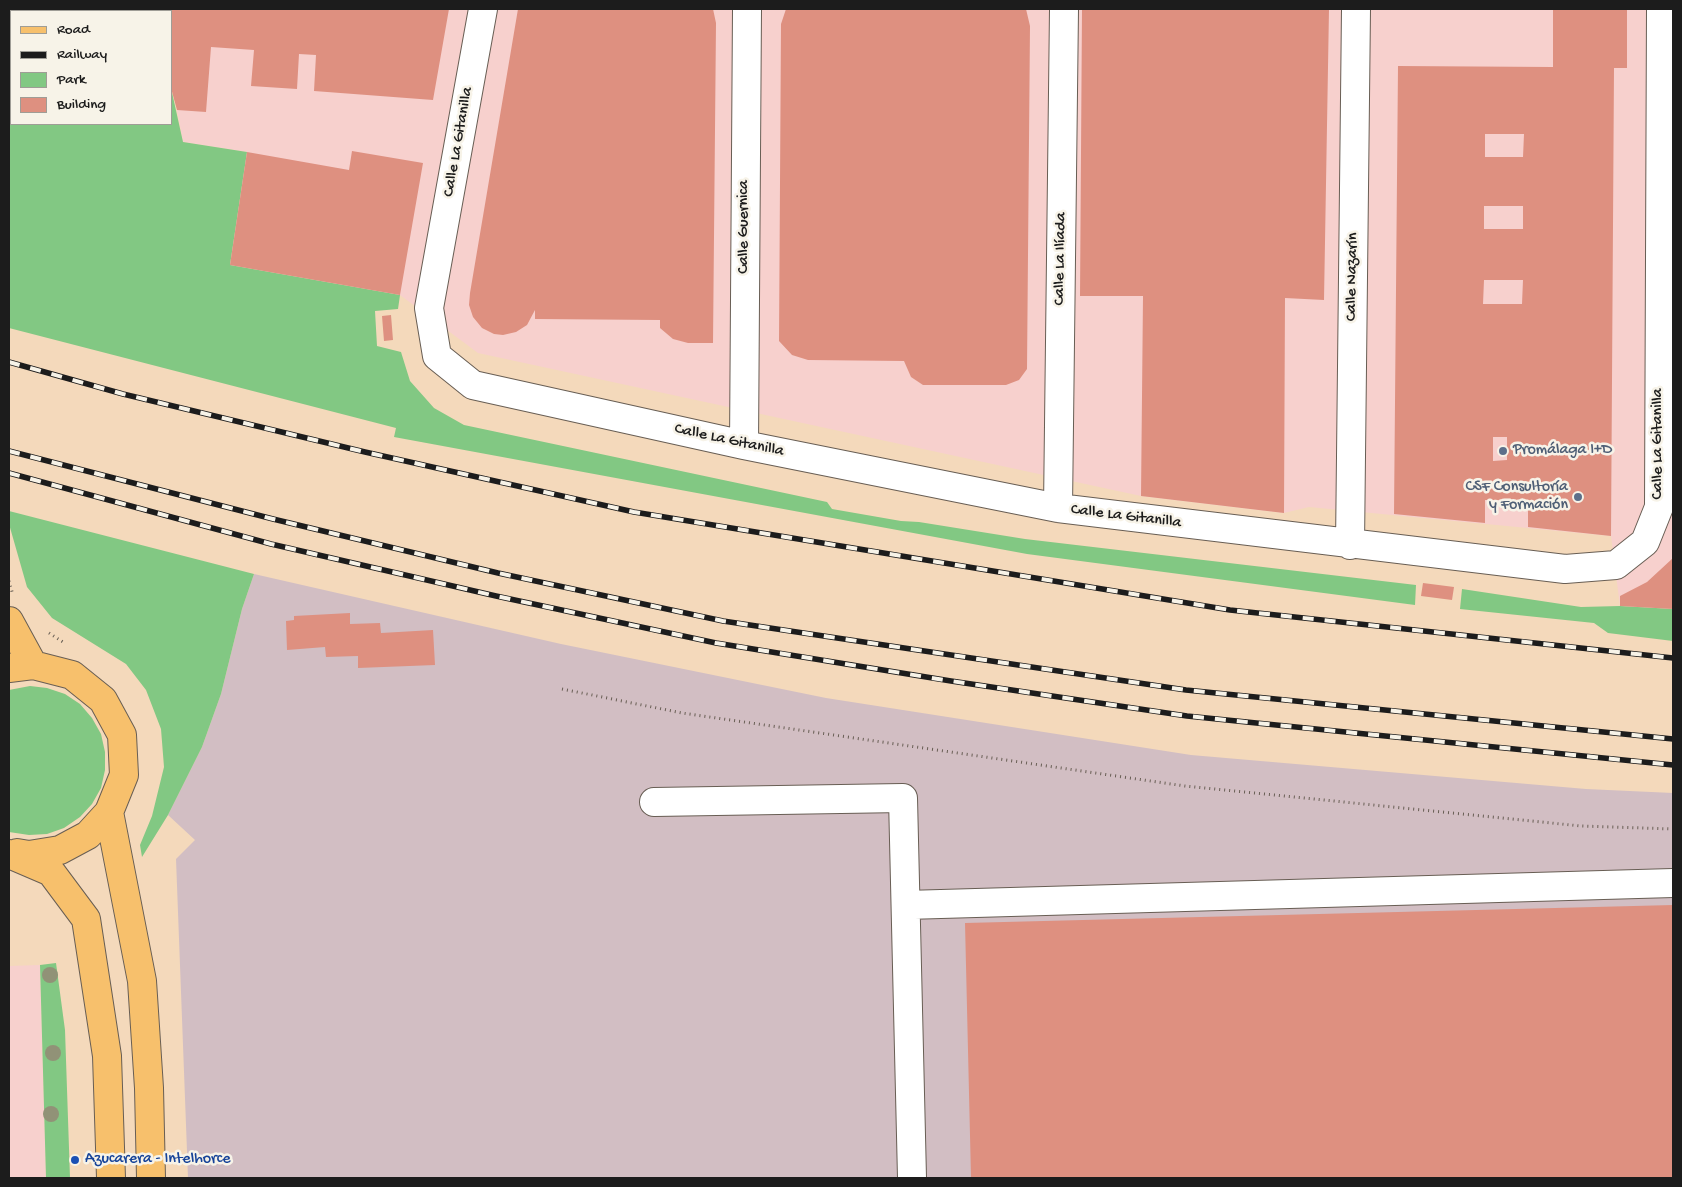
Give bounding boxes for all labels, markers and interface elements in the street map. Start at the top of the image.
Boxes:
legend [10,10,172,125]
text: Road [57,21,90,39]
text: Railway [57,46,107,64]
text: Park [57,71,86,89]
street label: Calle La Gitanilla [440,86,478,198]
text: Building [57,96,106,114]
street label: Calle Guernica [735,180,755,274]
street label: Calle La Ilíada [1051,212,1071,306]
street label: Calle Nazarín [1343,233,1363,321]
street label: Calle La Gitanilla [1649,388,1669,500]
street label: Calle La Gitanilla [673,420,785,462]
place label: Promálaga I+D [1513,441,1612,461]
marker: Promálaga I+D [1497,445,1509,457]
place label: CSF Consultoría y Formación [1466,478,1568,516]
marker: CSF Consultoría y Formación [1572,491,1584,503]
street label: Calle La Gitanilla [1070,501,1182,533]
place label: Azucarera - Intelhorce [85,1150,230,1170]
marker: Azucarera - Intelhorce [69,1154,81,1166]

